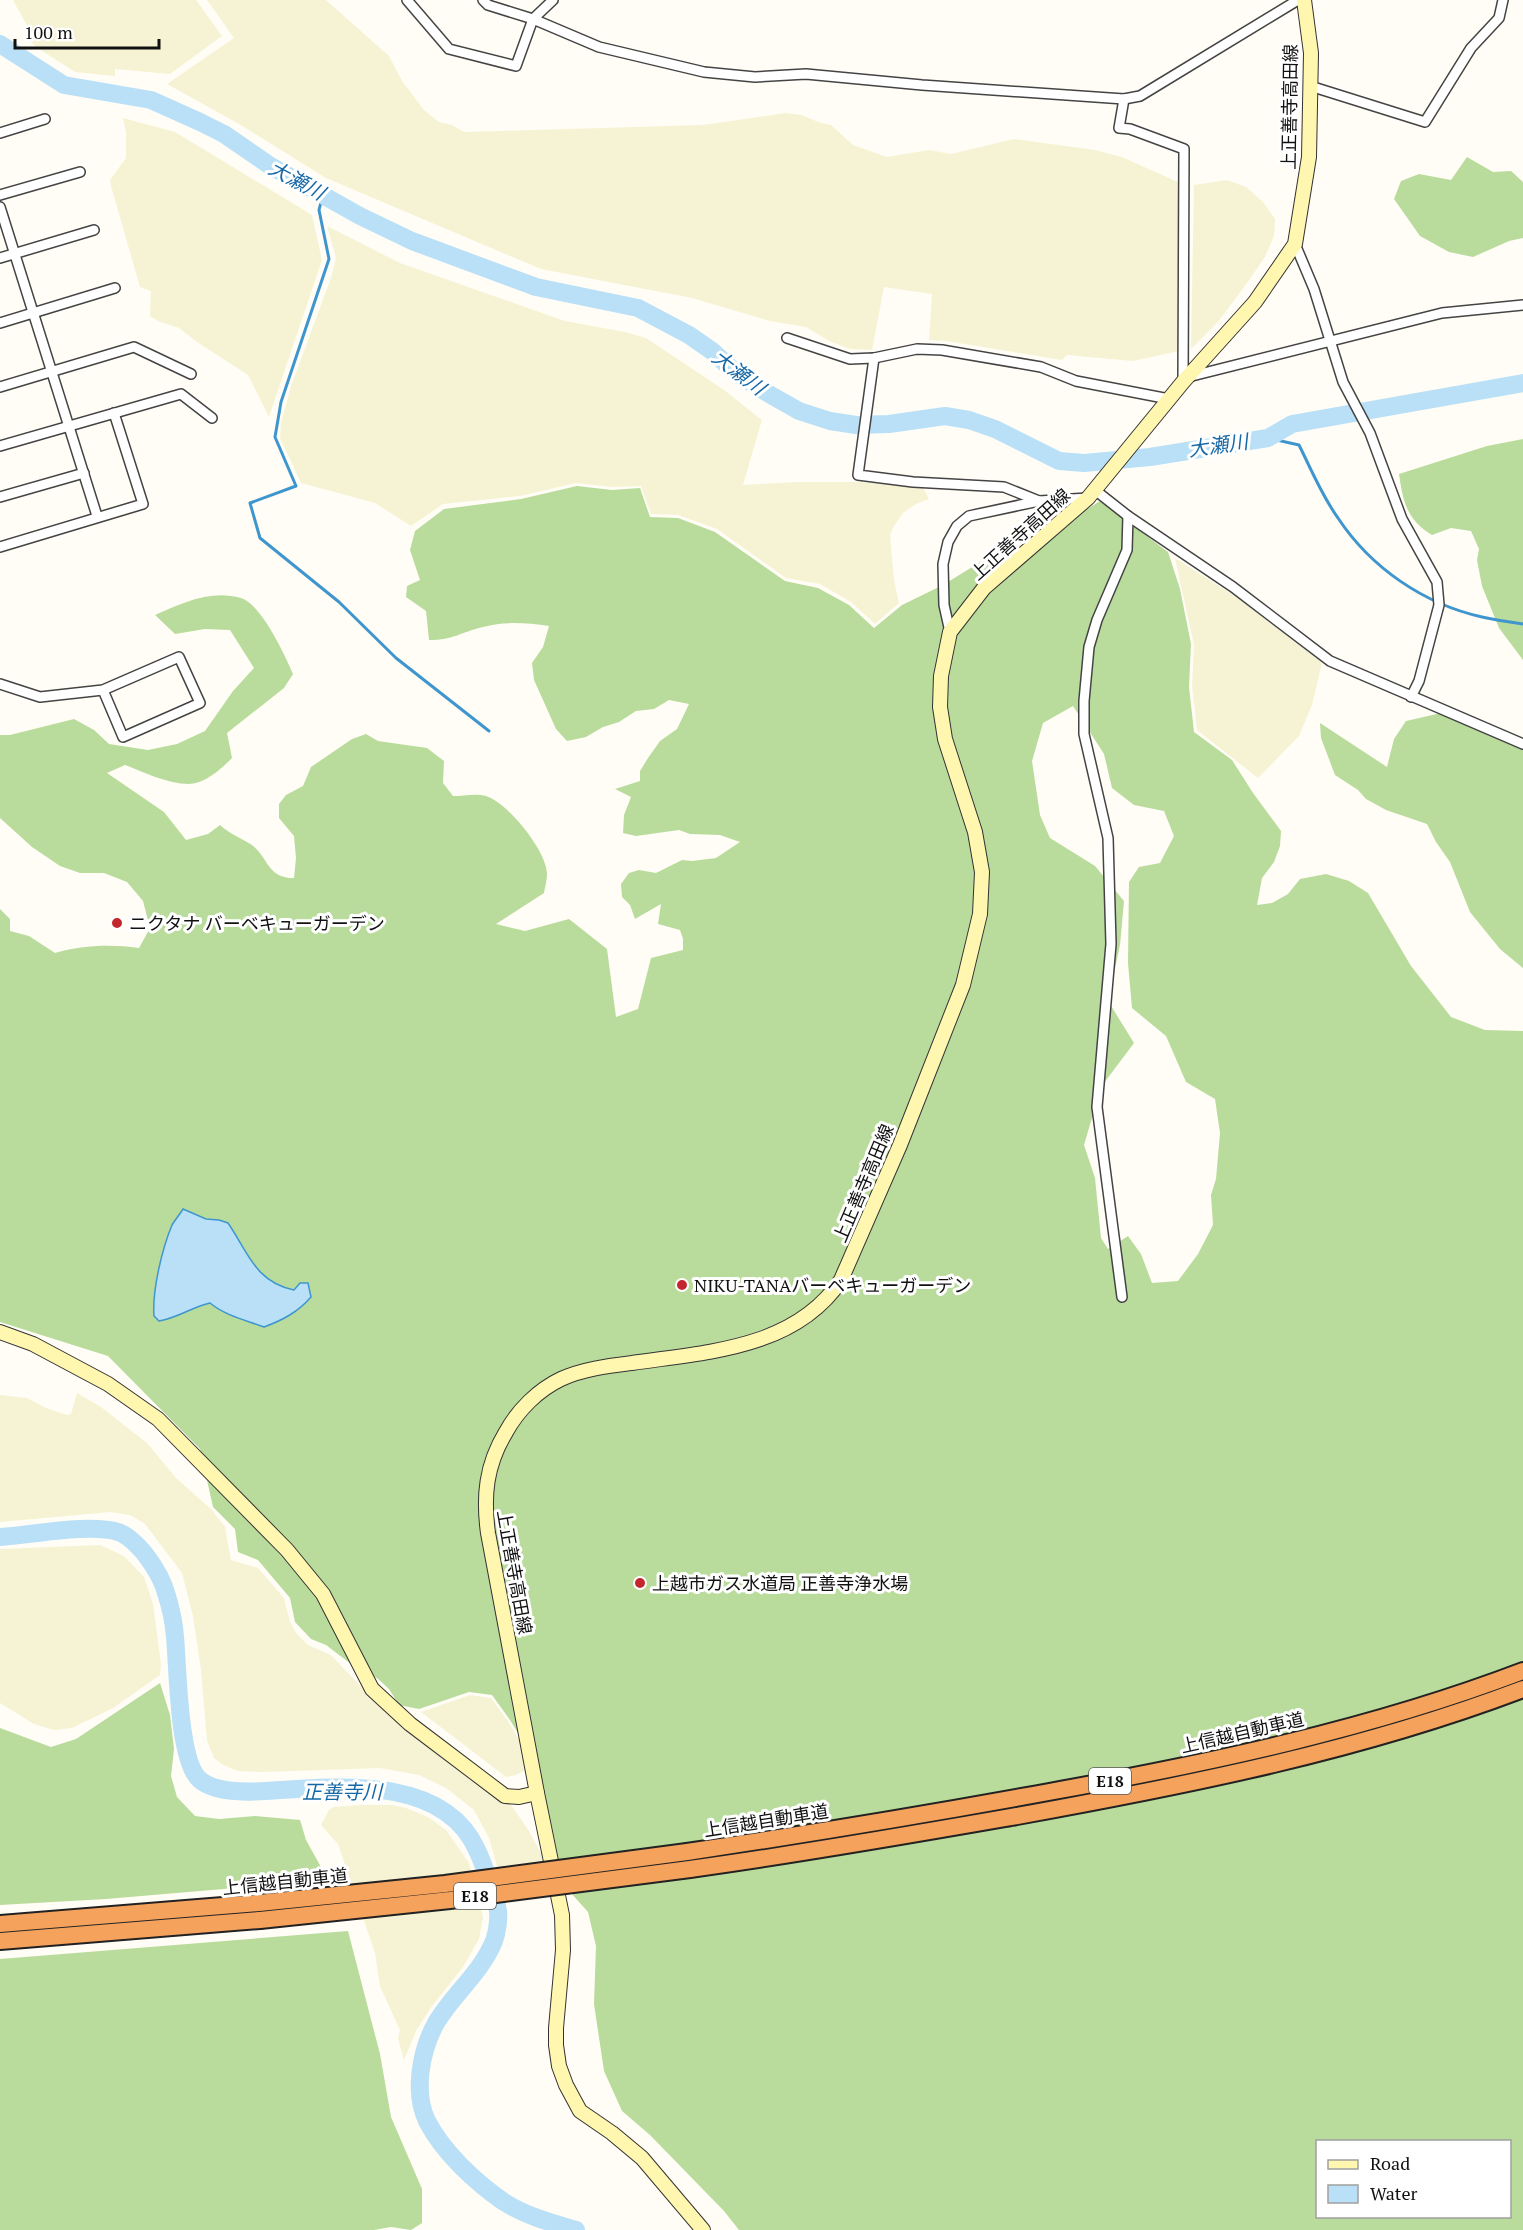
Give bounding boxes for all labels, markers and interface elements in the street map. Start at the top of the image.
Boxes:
scale bar [15,12,159,50]
text: 100 m [24,20,73,44]
street label: 上正善寺高田線 [1276,44,1302,170]
water label: 大瀬川 [264,154,332,207]
water label: 大瀬川 [707,343,773,402]
water label: 大瀬川 [1186,427,1252,463]
street label: 上正善寺高田線 [965,483,1075,585]
place label: ニクタナ バーベキューガーデン [129,911,385,935]
marker: ニクタナ バーベキューガーデン [110,916,124,930]
street label: 上正善寺高田線 [827,1120,899,1246]
place label: NIKU-TANAバーベキューガーデン [694,1273,971,1297]
marker: NIKU-TANAバーベキューガーデン [675,1278,689,1292]
street label: 上正善寺高田線 [492,1508,538,1636]
place label: 上越市ガス水道局 正善寺浄水場 [652,1571,908,1595]
marker: 上越市ガス水道局 正善寺浄水場 [633,1576,647,1590]
street label: 上信越自動車道 [1178,1706,1306,1758]
road number: E18 [1089,1768,1131,1794]
water label: 正善寺川 [302,1778,384,1805]
street label: 上信越自動車道 [702,1798,830,1842]
street label: 上信越自動車道 [221,1862,349,1900]
road number: E18 [454,1883,496,1909]
legend [1316,2140,1511,2218]
text: Road [1370,2151,1410,2175]
text: Water [1370,2181,1417,2205]

